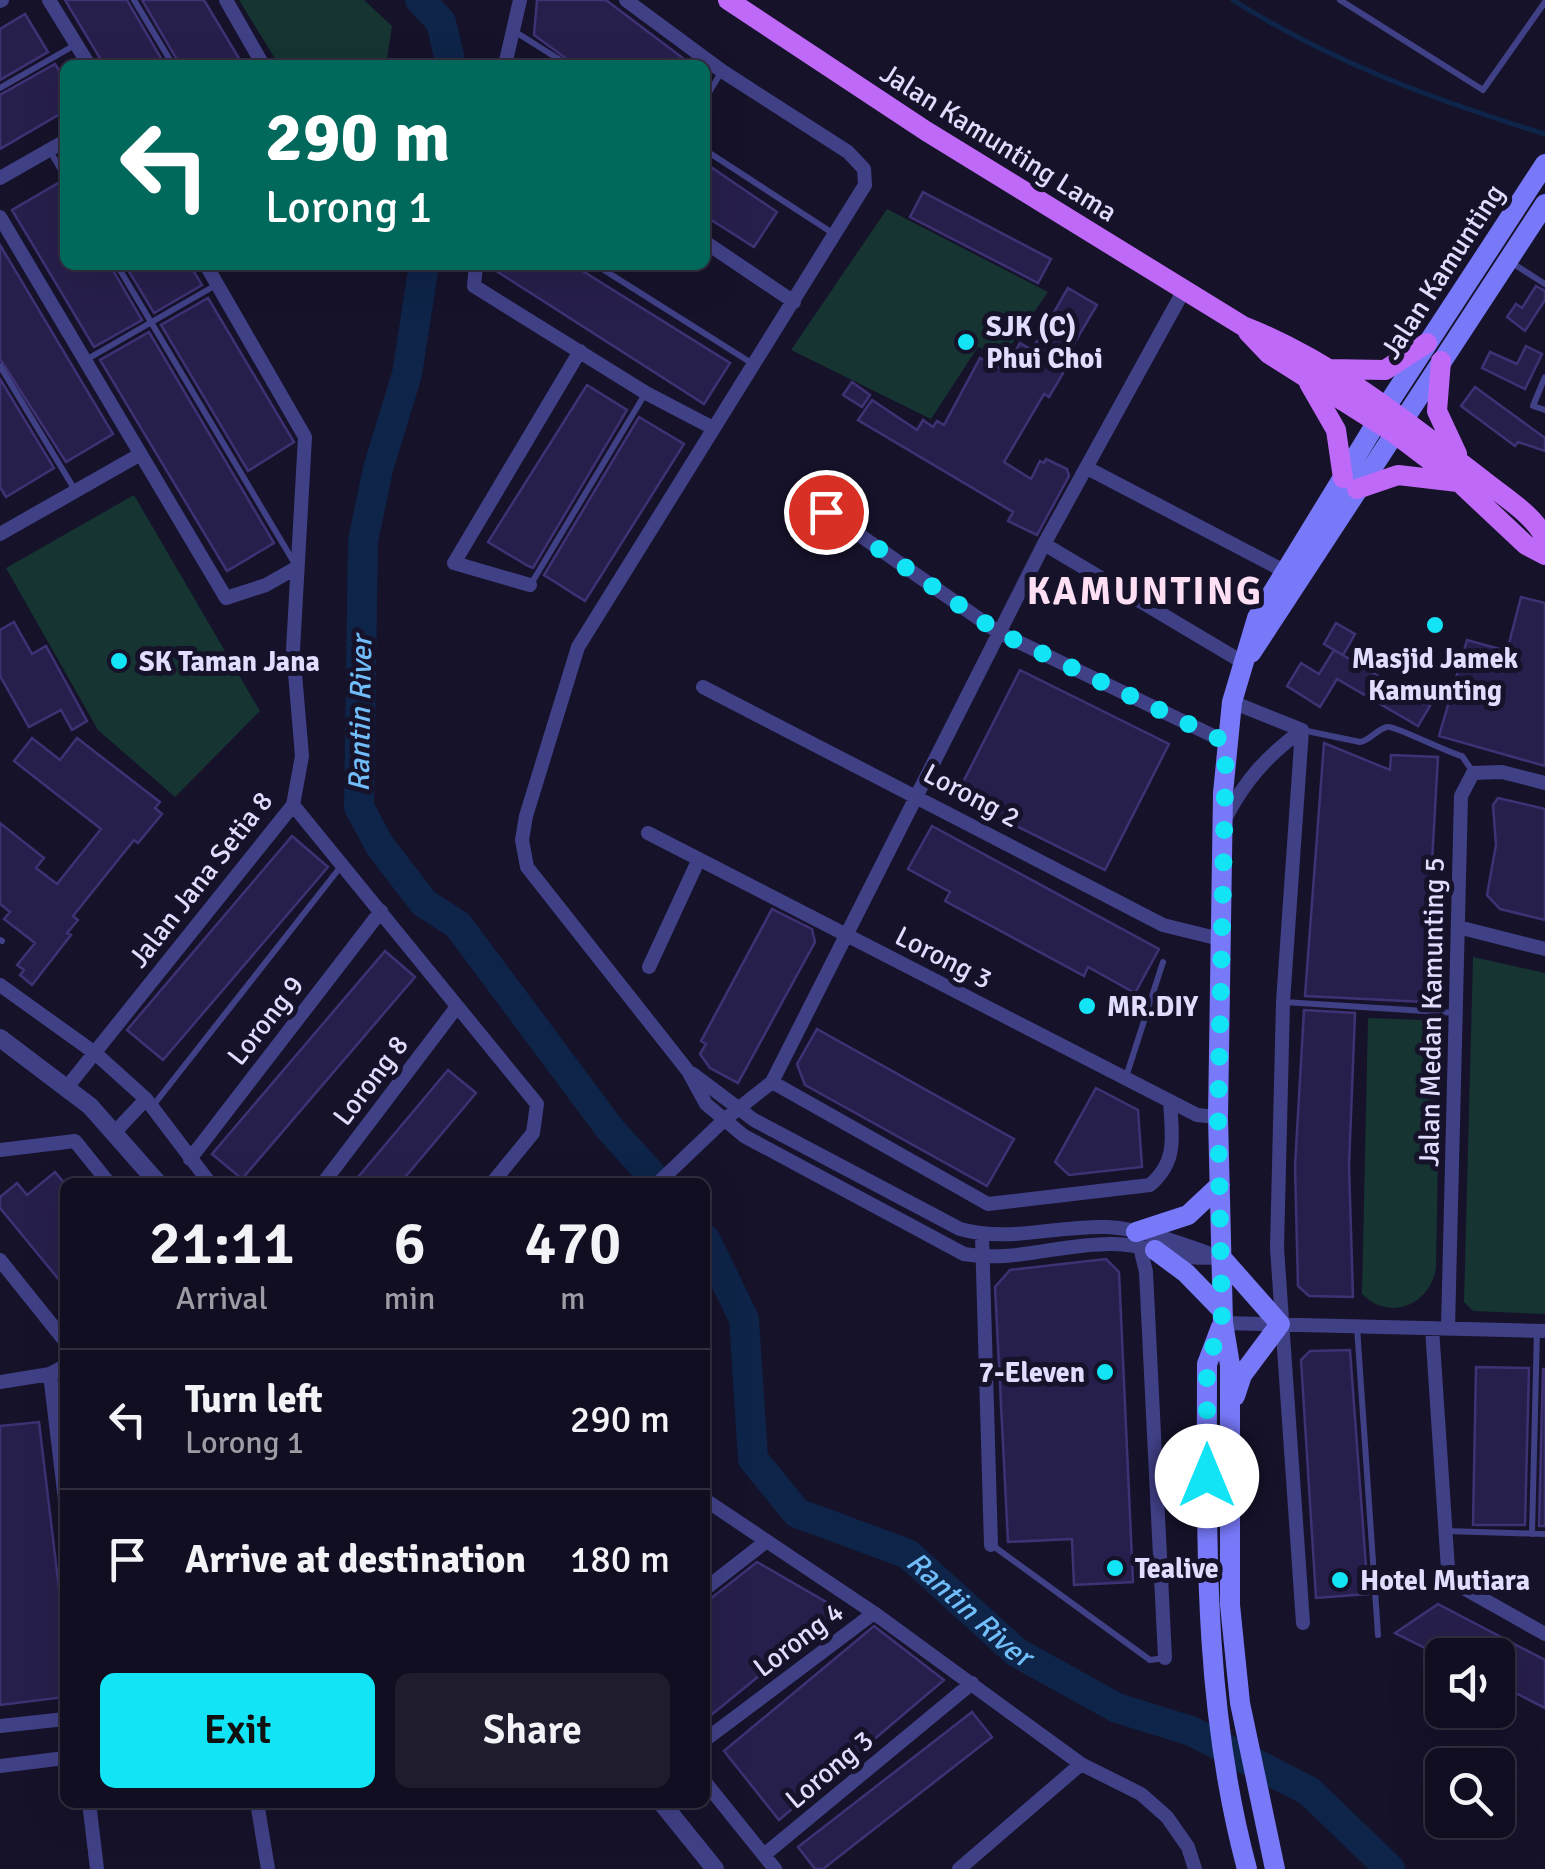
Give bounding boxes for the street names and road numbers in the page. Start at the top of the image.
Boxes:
street label: Jalan Kamunting Lama [874,56,1123,229]
street label: Jalan Kamunting [1374,178,1512,365]
street label: Lorong 2 [918,756,1025,835]
street label: Jalan Jana Setia 8 [121,785,280,974]
street label: Jalan Medan Kamunting 5 [1412,857,1452,1167]
street label: Lorong 3 [889,919,998,997]
street label: Lorong 9 [220,969,311,1072]
street label: Lorong 8 [326,1029,416,1132]
street label: Lorong 4 [747,1595,850,1685]
street label: Lorong 3 [779,1723,880,1816]

